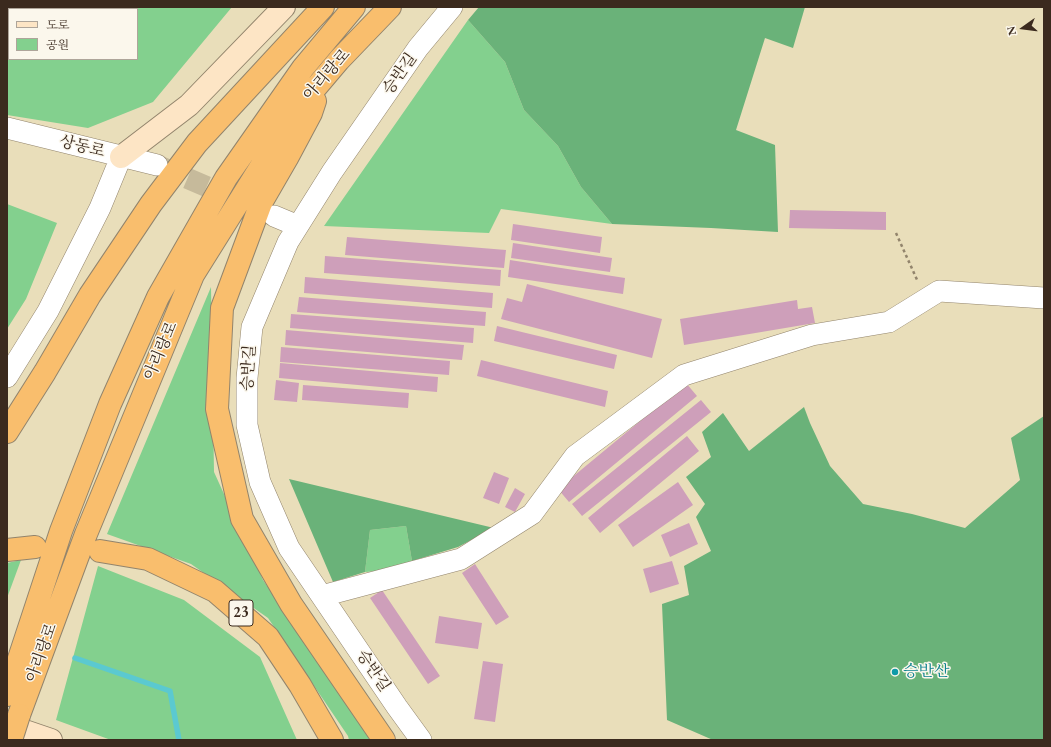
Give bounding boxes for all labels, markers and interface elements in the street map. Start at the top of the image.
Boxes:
legend [8,8,138,60]
north arrow [1003,8,1043,48]
text: 도로 [46,17,69,33]
text: N [1003,25,1019,37]
text: 공원 [46,37,69,53]
street label: 아리랑로 [299,45,355,105]
street label: 승반길 [379,50,421,98]
street label: 상동로 [57,132,107,162]
street label: 아리랑로 [140,319,182,383]
street label: 승반길 [238,344,260,392]
road number: 23 [229,600,253,626]
street label: 아리랑로 [22,621,62,685]
street label: 승반길 [352,646,394,696]
place label: 승반산 [903,662,949,682]
marker: 승반산 [890,667,900,677]

